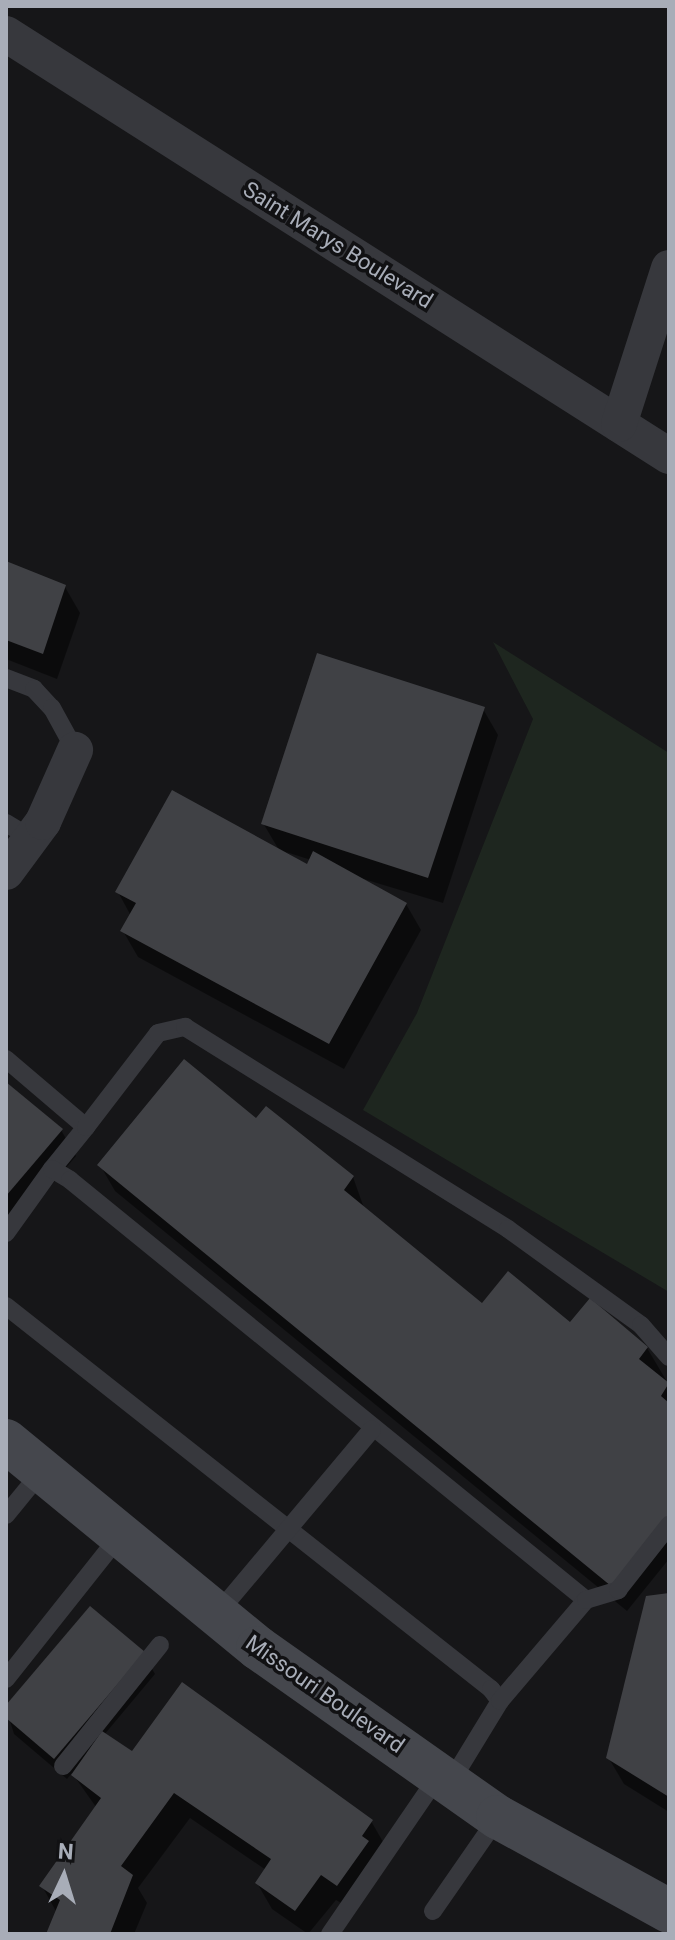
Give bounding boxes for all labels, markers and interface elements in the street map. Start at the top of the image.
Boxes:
street label: Saint Marys Boulevard [238,176,438,314]
street label: Missouri Boulevard [241,1629,409,1759]
north arrow [24,1836,104,1916]
text: N [57,1839,74,1865]

